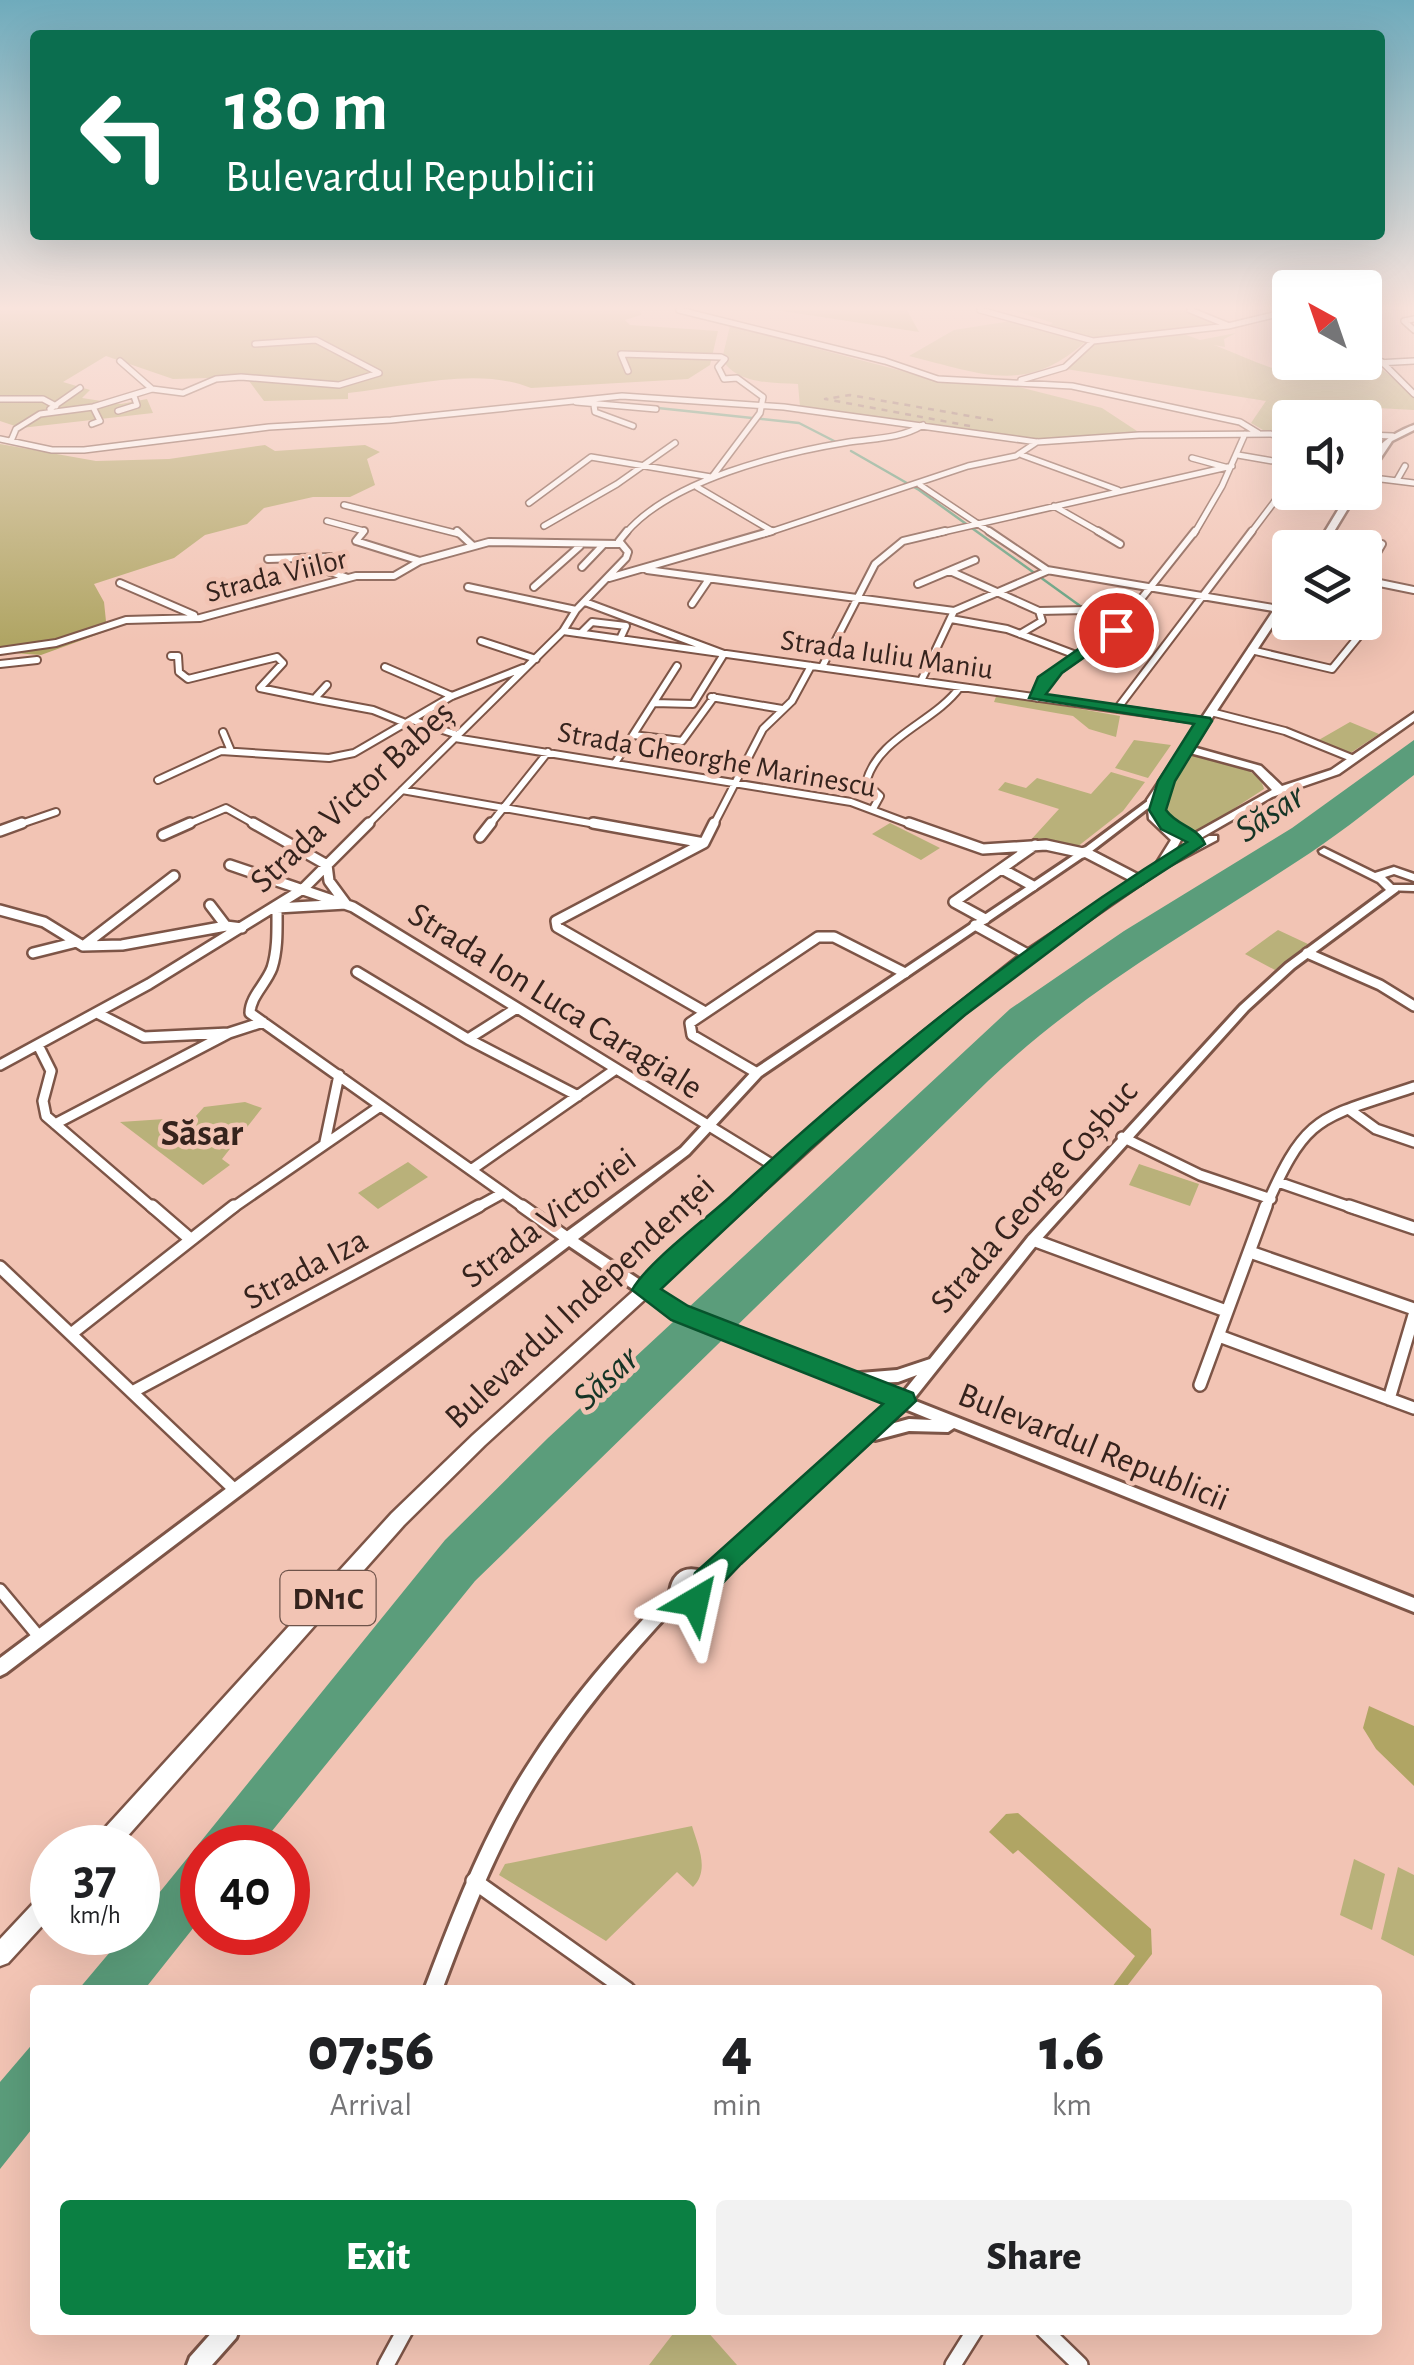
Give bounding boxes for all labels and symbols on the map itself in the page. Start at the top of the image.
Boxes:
north arrow [1272,270,1382,380]
street label: Strada Viilor [203,544,350,608]
pin [1074,588,1159,673]
street label: Strada Iuliu Maniu [779,625,995,685]
street label: Strada Victor Babeș [244,695,462,901]
street label: Strada Gheorghe Marinescu [555,717,878,803]
water label: Săsar [1229,776,1313,850]
street label: Strada Ion Luca Caragiale [402,897,708,1106]
street label: Strada George Coșbuc [924,1074,1146,1321]
district label: Săsar [161,1115,244,1153]
street label: Strada Victoriei [455,1142,643,1295]
street label: Bulevardul Independenței [439,1169,723,1437]
street label: Strada Iza [238,1222,373,1316]
water label: Săsar [566,1338,648,1418]
street label: Bulevardul Republicii [953,1377,1234,1518]
position arrow [643,1550,747,1654]
road number: DN1C [280,1571,376,1625]
speed limit sign: 40 [180,1825,310,1955]

